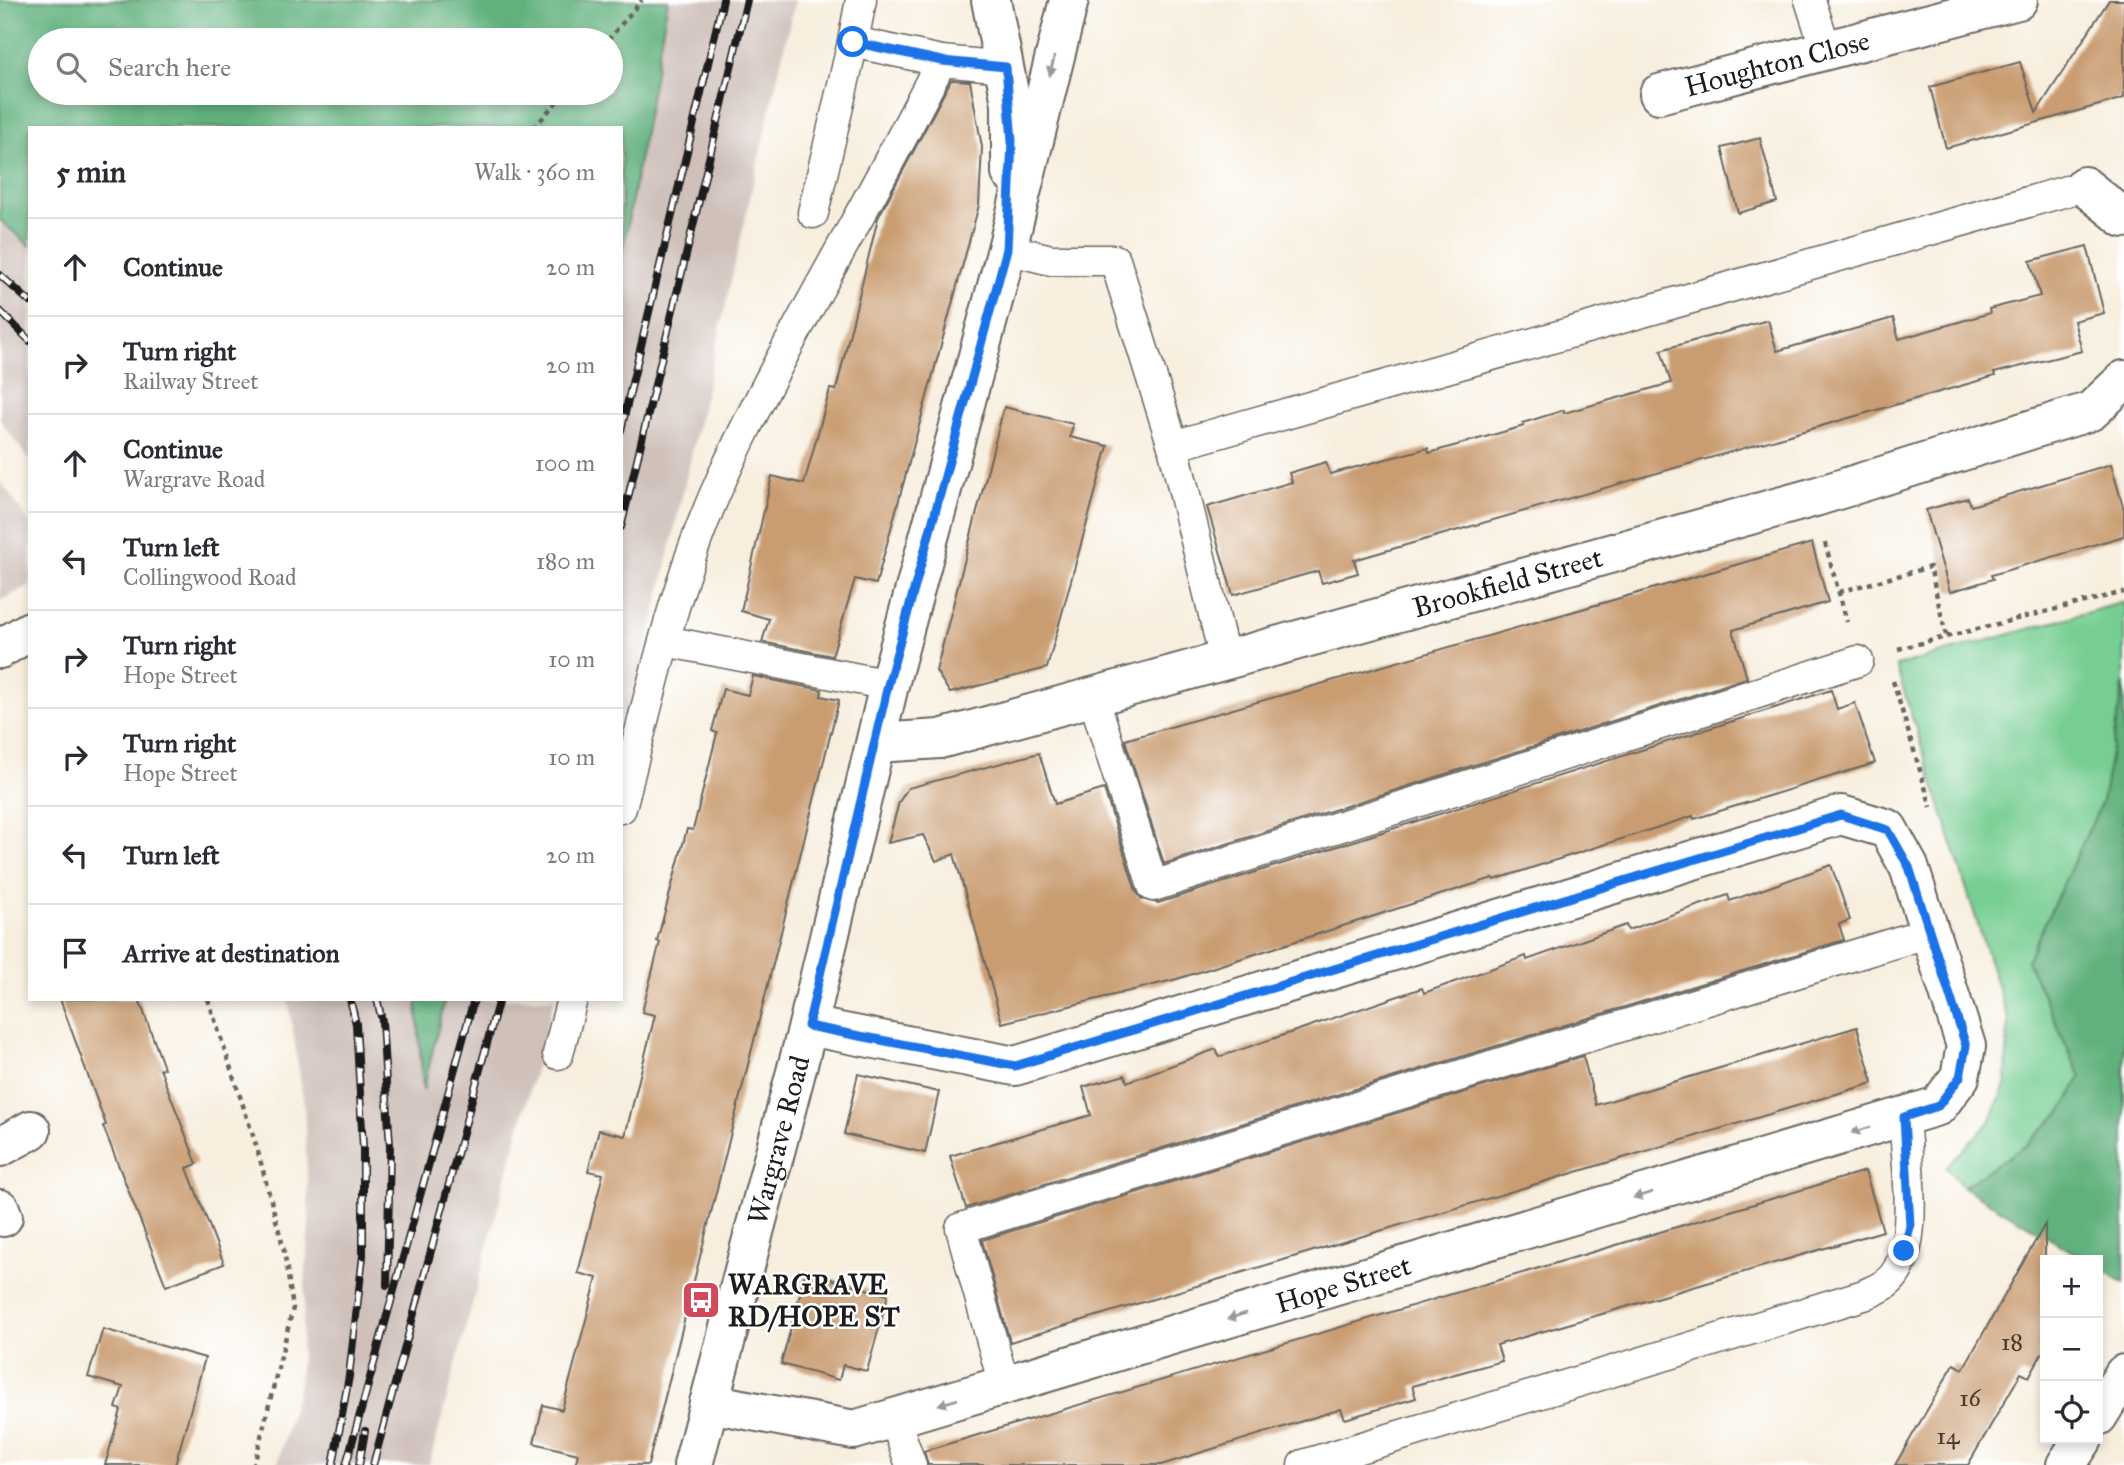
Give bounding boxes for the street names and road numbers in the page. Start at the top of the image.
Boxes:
street label: Houghton Close [1681,22,1873,104]
street label: Brookfield Street [1409,539,1606,625]
street label: Wargrave Road [739,1052,817,1228]
street label: Hope Street [1271,1247,1415,1321]

